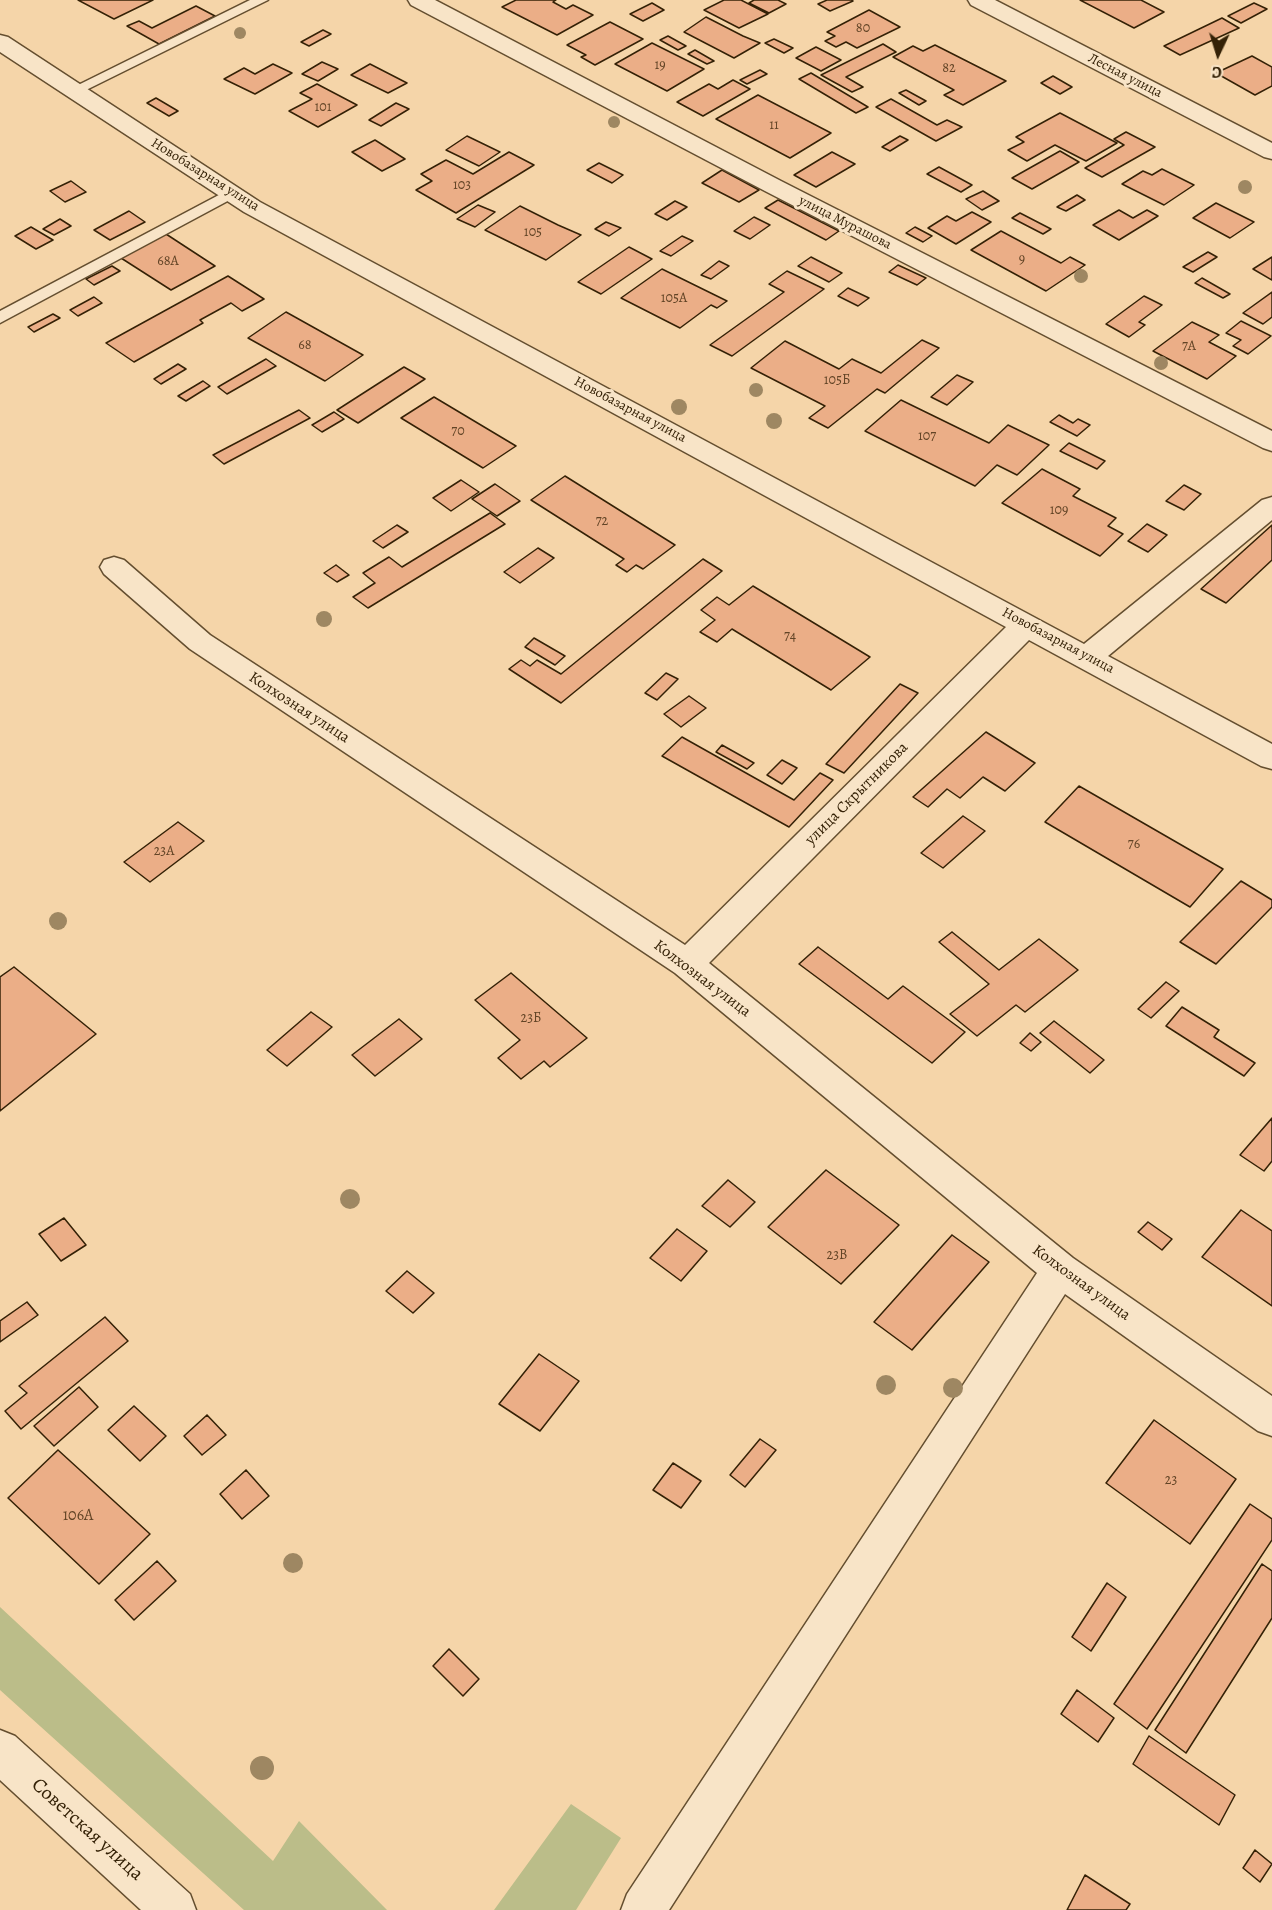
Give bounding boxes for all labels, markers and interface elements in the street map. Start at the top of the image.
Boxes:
house number: 80 [856,21,870,37]
north arrow [1188,24,1248,84]
street label: Лесная улица [1085,50,1165,102]
house number: 19 [654,58,666,74]
house number: 82 [942,61,956,77]
text: С [1211,61,1222,83]
house number: 101 [314,100,332,116]
house number: 11 [769,118,779,134]
street label: Новобазарная улица [148,135,262,215]
house number: 103 [453,178,471,194]
street label: улица Мурашова [796,192,894,254]
house number: 105 [524,225,542,241]
house number: 9 [1019,252,1025,268]
house number: 68А [157,254,179,270]
house number: 105А [661,291,687,307]
house number: 68 [298,338,312,354]
house number: 7А [1182,339,1196,355]
street label: Новобазарная улица [571,373,689,447]
house number: 105Б [824,373,850,389]
house number: 70 [451,424,465,440]
house number: 107 [918,429,936,445]
house number: 109 [1050,503,1068,519]
house number: 72 [596,514,608,530]
street label: Новобазарная улица [999,604,1117,678]
house number: 74 [784,629,796,645]
street label: Колхозная улица [245,668,353,748]
street label: улица Скрытникова [801,738,913,850]
house number: 76 [1128,837,1140,853]
house number: 23А [154,844,174,860]
street label: Колхозная улица [650,936,754,1022]
house number: 23Б [521,1011,541,1027]
street label: Колхозная улица [1028,1241,1134,1325]
house number: 23В [827,1248,847,1264]
house number: 23 [1165,1473,1177,1489]
house number: 106А [63,1506,93,1526]
street label: Советская улица [26,1773,148,1887]

